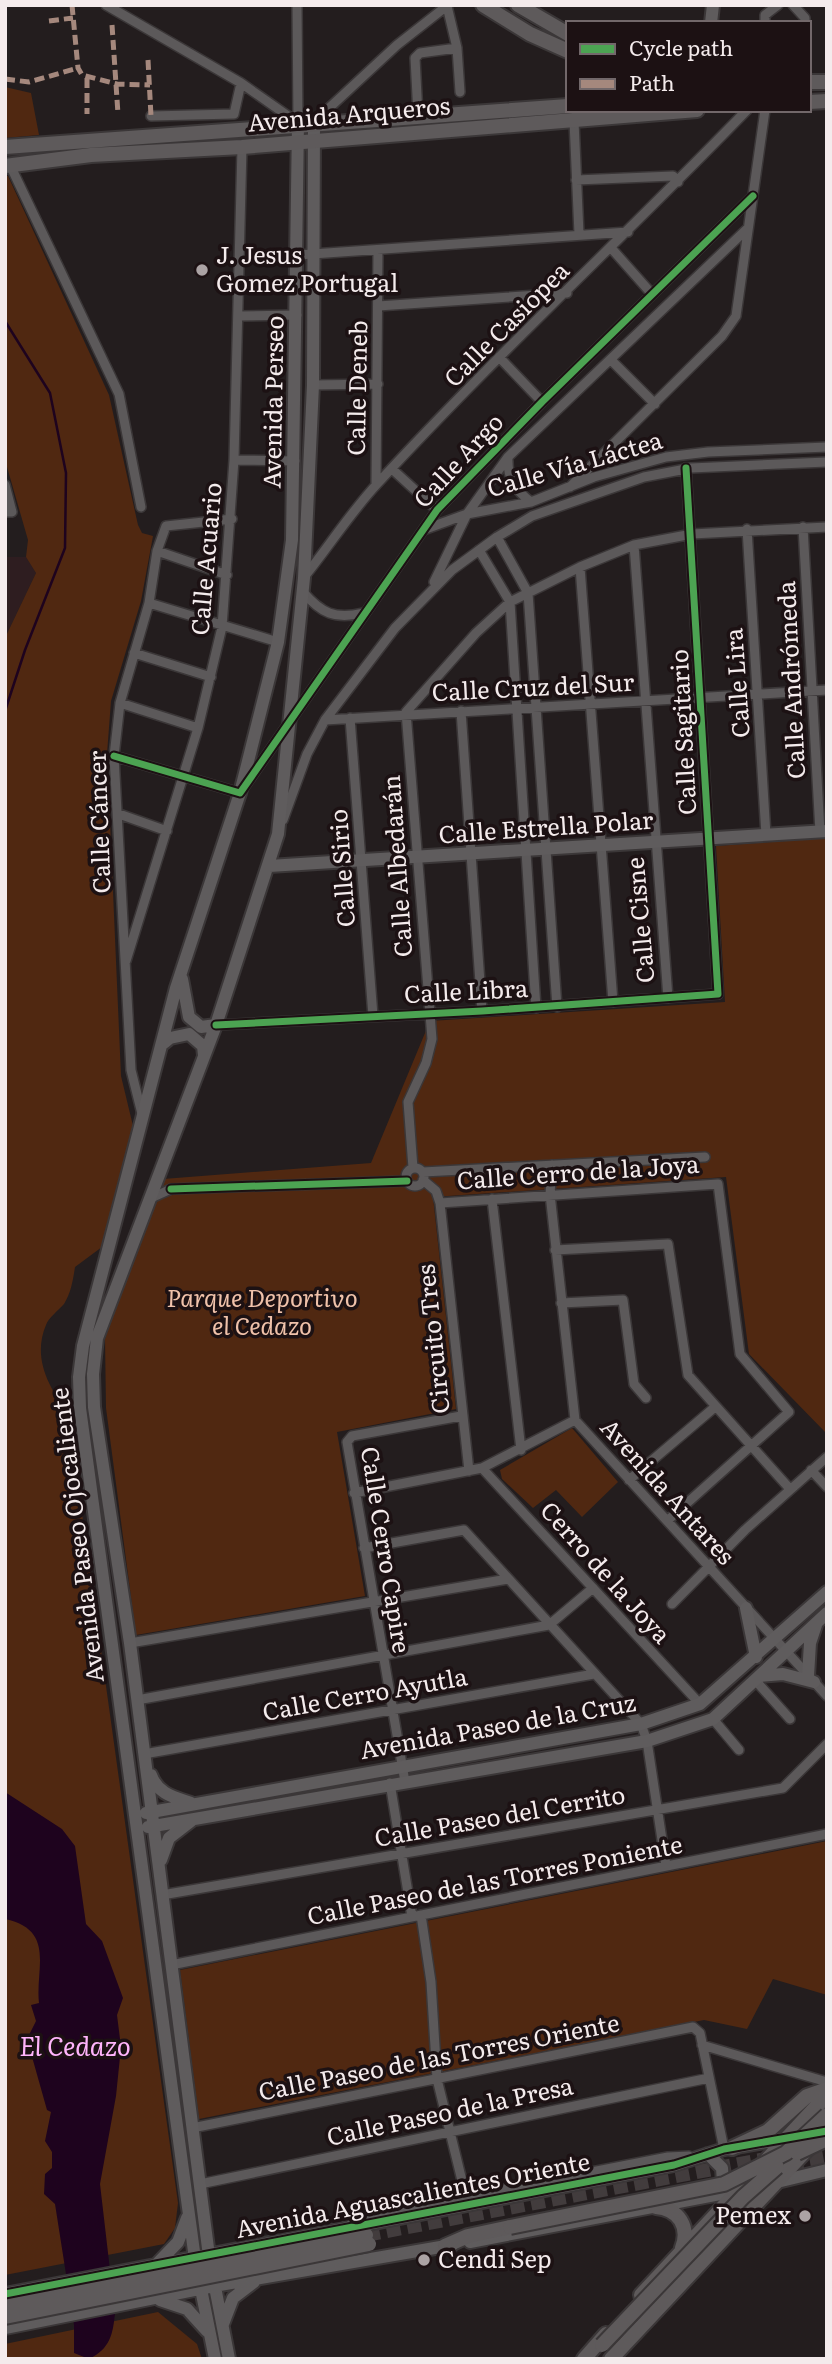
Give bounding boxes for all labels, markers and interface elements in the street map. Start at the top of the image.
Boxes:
legend [566,21,811,112]
text: Cycle path [629,31,733,62]
text: Path [629,66,675,97]
street label: Avenida Arqueros [246,86,452,139]
place label: J. Jesus Gomez Portugal [216,236,398,299]
street label: Calle Casiopea [435,253,576,394]
marker: J. Jesus Gomez Portugal [194,262,210,278]
street label: Avenida Perseo [252,315,291,489]
street label: Calle Deneb [337,320,374,456]
street label: Calle Argo [404,404,510,514]
street label: Calle Vía Láctea [483,421,666,504]
street label: Calle Acuario [180,481,229,637]
street label: Calle Andrómeda [767,580,812,780]
street label: Calle Lira [714,627,757,739]
street label: Calle Sagitario [660,648,703,816]
street label: Calle Cruz del Sur [431,663,636,708]
street label: Calle Cáncer [77,749,117,894]
street label: Calle Albedarán [372,774,419,958]
street label: Calle Estrella Polar [437,801,655,850]
street label: Calle Sirio [319,808,362,928]
street label: Calle Cisne [616,856,661,985]
street label: Calle Libra [403,969,529,1010]
street label: Calle Cerro de la Joya [455,1145,700,1196]
street label: Circuito Tres [406,1263,457,1416]
park label: Parque Deportivo el Cedazo [166,1279,358,1342]
street label: Avenida Paseo Ojocaliente [40,1386,111,1685]
street label: Avenida Antares [594,1409,744,1571]
street label: Calle Cerro Capire [354,1444,421,1655]
street label: Cerro de la Joya [534,1493,680,1650]
street label: Calle Cerro Ayutla [259,1657,470,1728]
street label: Avenida Paseo de la Cruz [357,1683,639,1766]
street label: Calle Paseo del Cerrito [372,1775,628,1854]
street label: Calle Paseo de las Torres Poniente [304,1825,685,1932]
street label: Calle Paseo de las Torres Oriente [255,2003,622,2108]
water label: El Cedazo [19,2025,131,2064]
street label: Calle Paseo de la Presa [323,2066,576,2153]
street label: Avenida Aguascalientes Oriente [232,2142,593,2245]
place label: Pemex [715,2196,791,2231]
marker: Pemex [797,2208,813,2224]
place label: Cendi Sep [438,2240,552,2275]
marker: Cendi Sep [416,2252,432,2268]

